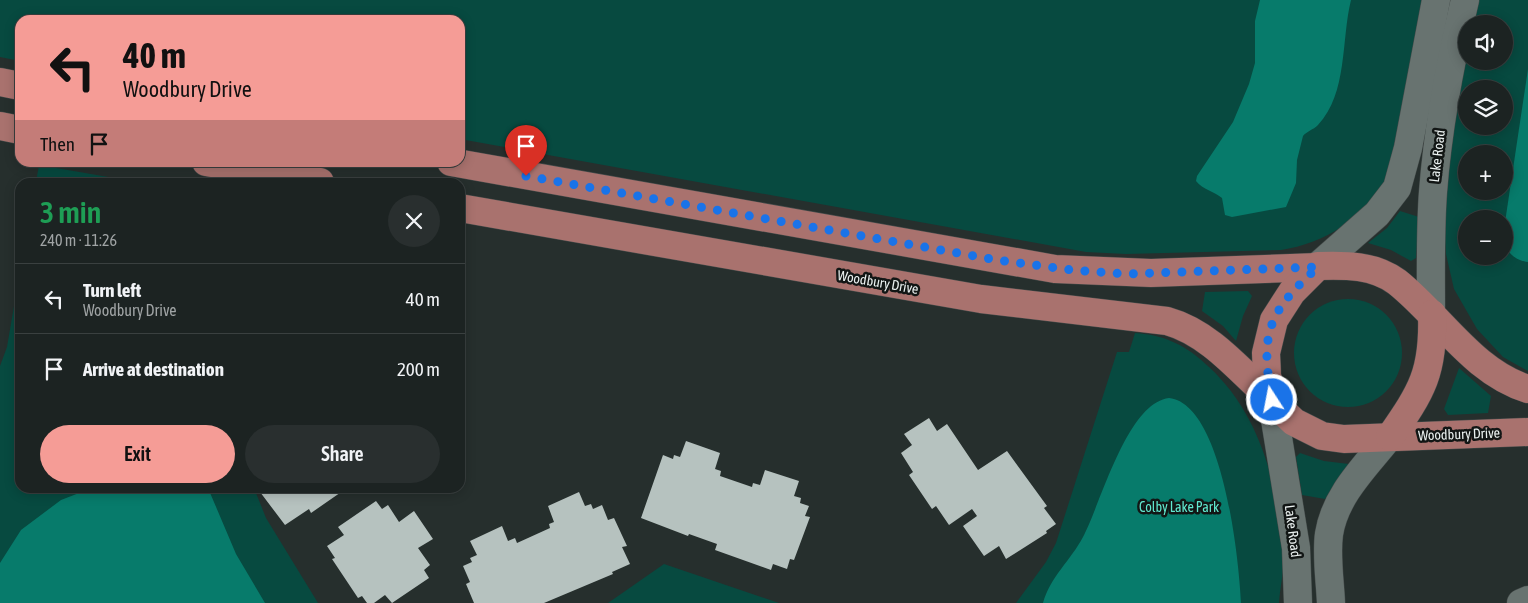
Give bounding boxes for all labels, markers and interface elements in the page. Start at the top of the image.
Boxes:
map controls [1458,15,1513,265]
button: sound [1458,15,1513,70]
icon: left [40,35,105,100]
text: 40 m [123,35,186,75]
text: Woodbury Drive [123,76,252,102]
button: layers [1458,80,1513,135]
pin [505,125,547,176]
street label: Lake Road [1426,129,1448,183]
icon: arrive [85,130,113,158]
icon: arrive [512,132,540,160]
text: Then [40,133,75,155]
button: + [1458,145,1513,200]
text: 3 min [40,195,101,229]
button: close [388,195,440,247]
button: − [1458,210,1513,265]
text: 240 m · 11:26 [40,231,117,249]
street label: Woodbury Drive [836,267,920,297]
text: Turn left [83,279,141,301]
icon: left [40,285,68,313]
text: 40 m [406,288,440,310]
text: Woodbury Drive [83,301,177,319]
icon: arrive [40,355,68,383]
text: Arrive at destination [83,358,224,380]
text: 200 m [397,358,440,380]
position arrow [1245,373,1297,425]
button: Exit [40,425,235,483]
button: Share [245,425,440,483]
street label: Woodbury Drive [1418,425,1500,443]
park label: Colby Lake Park [1139,499,1219,515]
street label: Lake Road [1282,504,1304,558]

